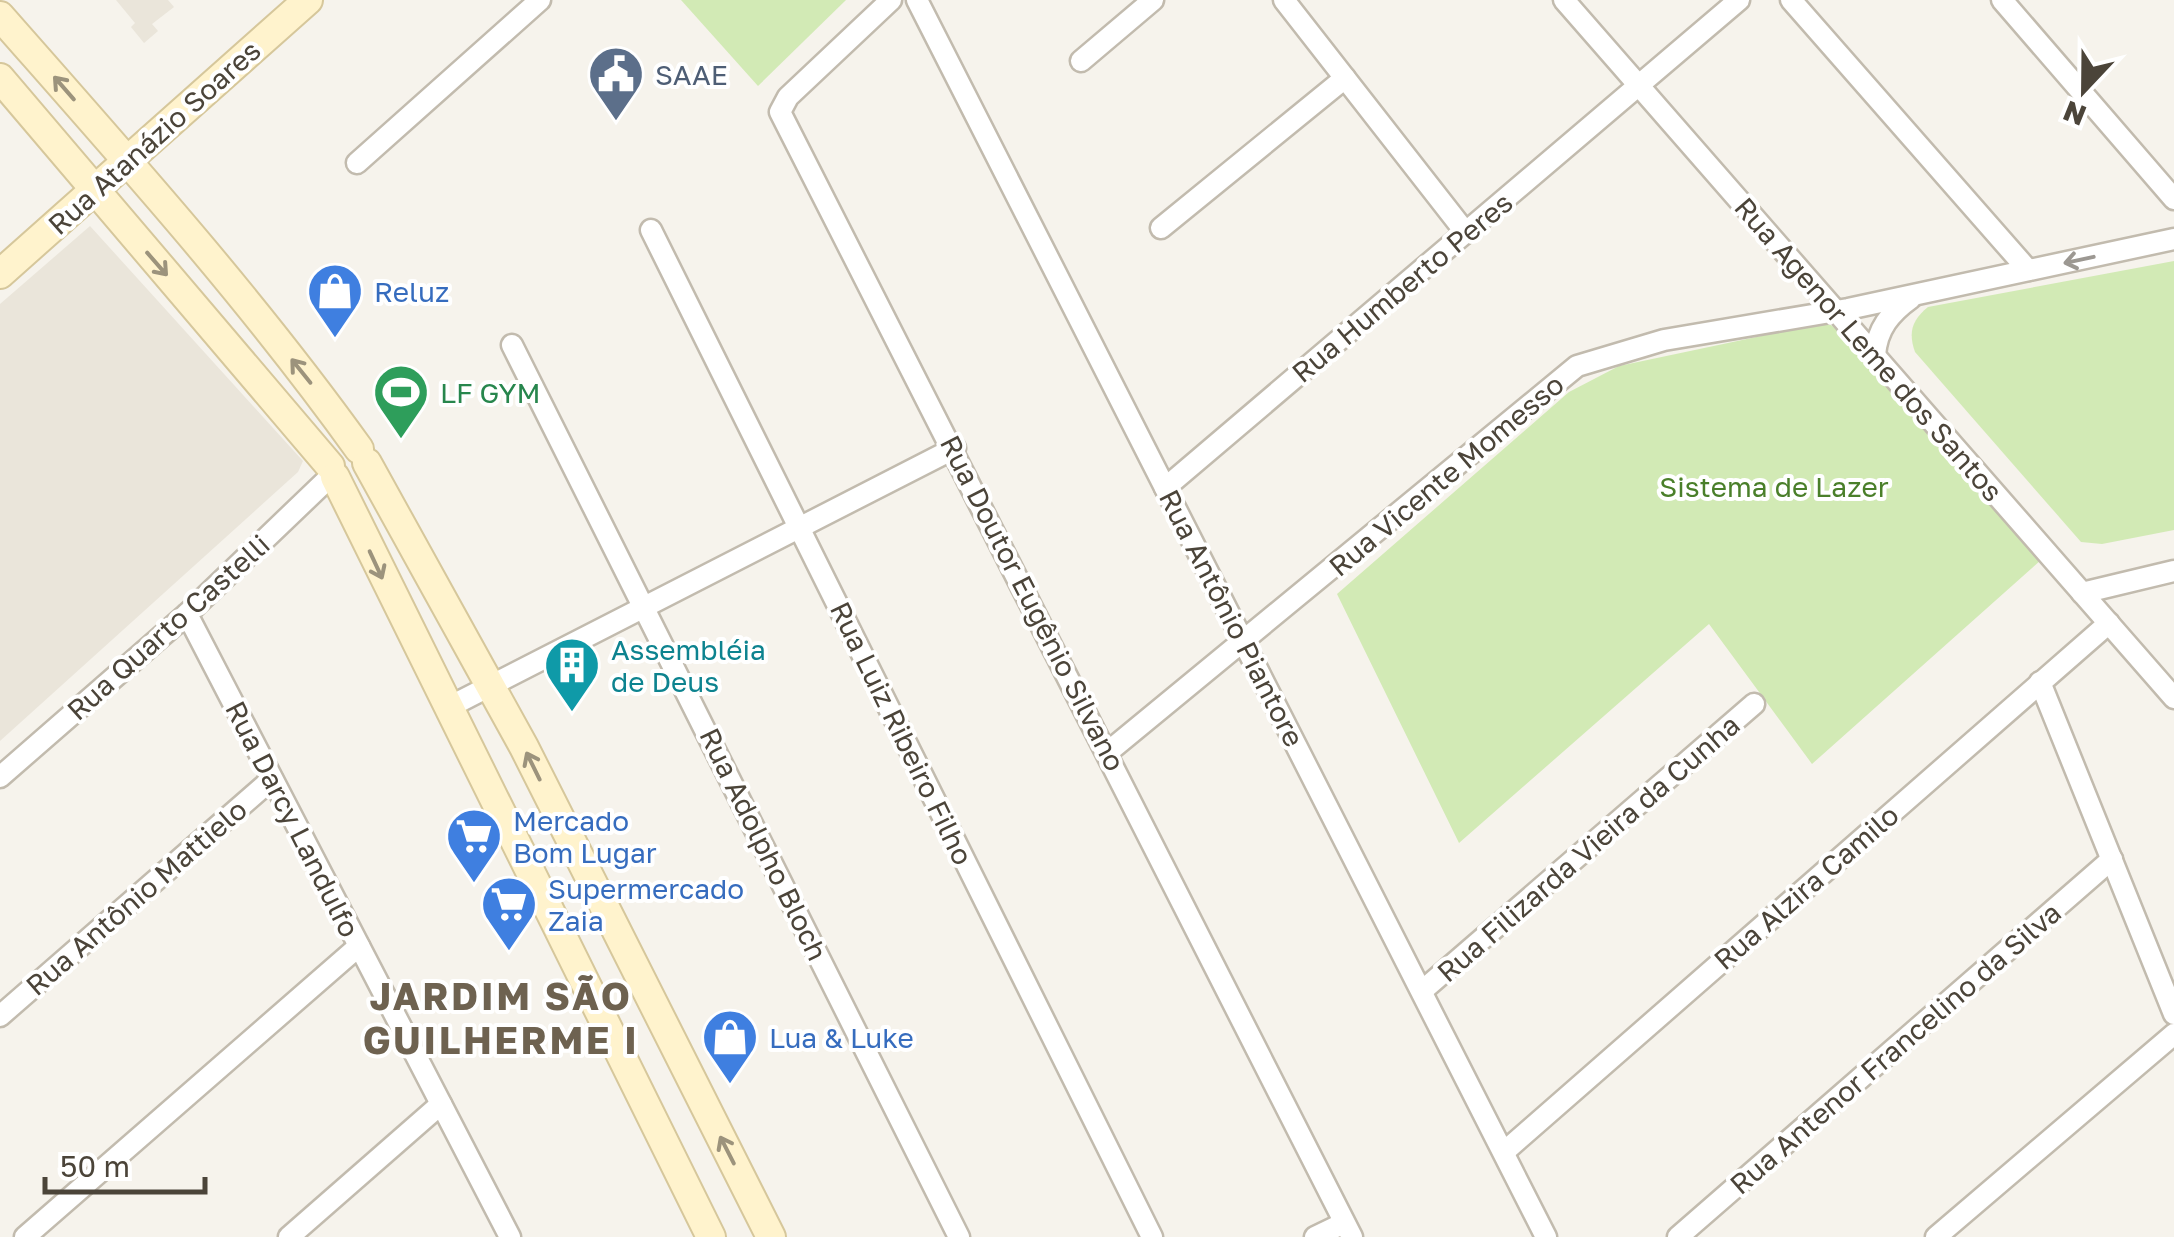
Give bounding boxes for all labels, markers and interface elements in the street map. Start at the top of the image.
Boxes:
street label: Rua Atanázio Soares [41,33,267,241]
north arrow [2034,40,2134,140]
public building icon: SAAE [586,44,646,123]
place label: SAAE [655,58,728,91]
one-way arrow [52,76,75,101]
text: N [2058,94,2090,133]
street label: Rua Humberto Peres [1285,185,1519,389]
street label: Rua Agenor Leme dos Santos [1728,190,2010,508]
one-way arrow [146,250,168,276]
one-way arrow [2063,251,2095,270]
shop icon: Reluz [305,261,365,340]
place label: Reluz [374,275,449,308]
one-way arrow [291,358,313,384]
sports icon: LF GYM [371,362,431,441]
street label: Rua Vicente Momesso [1322,367,1570,583]
place label: LF GYM [440,376,541,409]
street label: Rua Doutor Eugênio Silvano [934,430,1132,776]
park label: Sistema de Lazer [1659,470,1889,503]
street label: Rua Antônio Piantore [1153,484,1311,752]
street label: Rua Quarto Castelli [60,527,276,727]
one-way arrow [367,549,386,579]
street label: Rua Luiz Ribeiro Filho [824,596,980,870]
place label: Assembléia de Deus [611,633,766,698]
building icon: Assembléia de Deus [542,635,602,714]
street label: Rua Darcy Landulfo [219,696,367,942]
street label: Rua Filizarda Vieira da Cunha [1430,708,1746,988]
street label: Rua Adolpho Bloch [693,722,835,966]
one-way arrow [523,752,542,782]
street label: Rua Antônio Mattielo [19,792,253,1002]
street label: Rua Alzira Camilo [1707,798,1905,976]
place label: Mercado Bom Lugar [513,804,657,869]
supermarket icon: Mercado Bom Lugar [444,806,504,885]
place label: Supermercado Zaia [548,872,744,937]
supermarket icon: Supermercado Zaia [479,874,539,953]
street label: Rua Antenor Francelino da Silva [1723,895,2067,1201]
district label: JARDIM SÃO GUILHERME I [363,973,639,1062]
shop icon: Lua & Luke [700,1007,760,1086]
place label: Lua & Luke [769,1021,914,1054]
scale bar [45,1132,205,1194]
one-way arrow [716,1136,735,1166]
text: 50 m [60,1148,130,1184]

